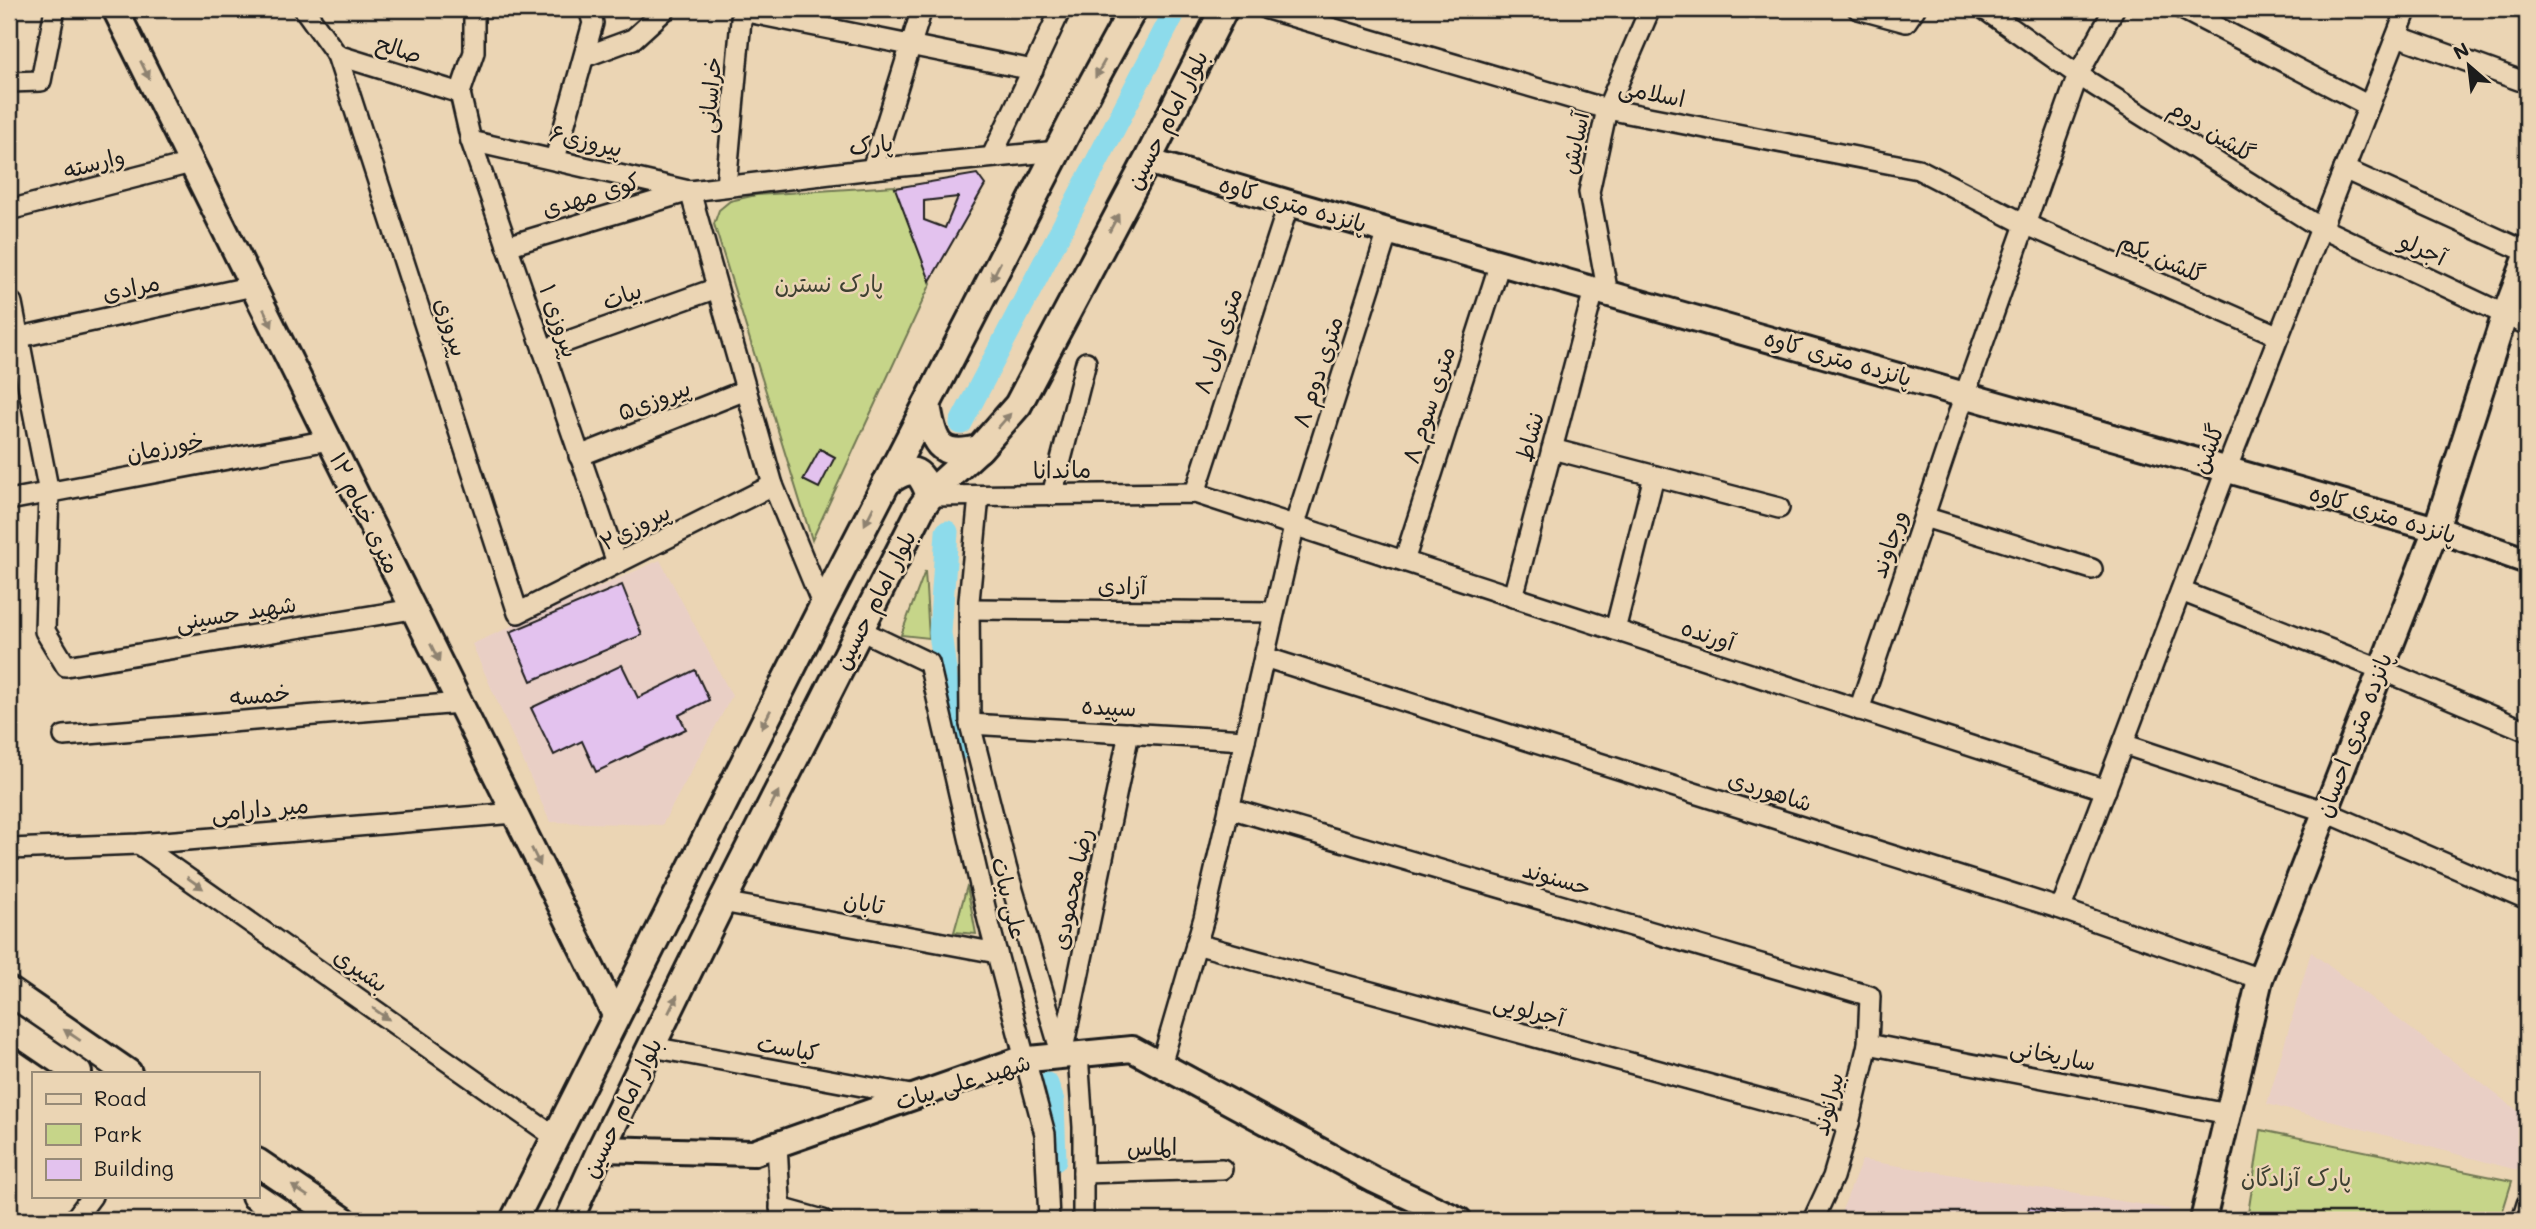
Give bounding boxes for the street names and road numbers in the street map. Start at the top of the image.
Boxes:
street label: صالح [372,27,426,71]
street label: بلوار امام حسین [1118,45,1218,196]
street label: خراسانی [691,55,728,135]
street label: اسلامی [1616,71,1688,114]
street label: گلشن دوم [2162,92,2261,172]
street label: آسایش [1553,108,1596,177]
street label: پیروزی۶ [547,117,626,164]
street label: پارک [847,127,895,162]
street label: وارسته [60,140,128,186]
street label: کوی مهدی [538,165,643,223]
street label: پانزده متری کاوه [1216,168,1371,239]
street label: آجرلو [2394,224,2453,273]
street label: گلشن یکم [2113,225,2210,293]
street label: مرادی [99,266,162,308]
street label: بیات [598,274,646,316]
street label: پیروزی ۱ [532,280,586,362]
street label: ۸ متری اول [1186,284,1248,398]
street label: پیروزی [427,294,475,360]
street label: ۸ متری دوم [1285,312,1353,432]
street label: پانزده متری کاوه [1761,322,1916,393]
street label: ۸ متری سوم [1395,342,1464,468]
street label: پیروزی۵ [613,371,695,428]
street label: نشاط [1508,409,1550,465]
street label: گلشن [2184,419,2230,478]
street label: خورزمان [124,424,206,468]
street label: ۱۲ متری خیام [320,447,408,580]
street label: ماندانا [1033,453,1091,485]
street label: پانزده متری کاوه [2306,476,2460,551]
street label: پیروزی۲ [594,496,675,558]
street label: ورجاوند [1862,506,1914,582]
street label: بلوار امام حسین [826,525,926,676]
street label: آزادی [1097,570,1148,600]
street label: شهید حسینی [173,588,298,637]
street label: آورنده [1678,611,1740,657]
street label: پانزده متری احسان [2308,648,2399,822]
street label: خمسه [228,676,292,712]
street label: سپیده [1081,690,1137,723]
street label: شاهوردی [1725,762,1816,818]
street label: میر دارامی [210,789,310,828]
street label: رضا محمودی [1043,825,1099,953]
street label: حسنوند [1519,853,1593,901]
street label: علی بیات [984,854,1035,942]
street label: تابان [841,884,887,920]
street label: بشیری [329,940,395,999]
street label: آجرلویی [1490,985,1569,1034]
street label: کیاست [755,1027,822,1067]
street label: ساریخانی [2008,1031,2098,1078]
street label: بلوار امام حسین [574,1032,672,1184]
street label: شهید علی بیات [891,1046,1034,1117]
street label: بیرانوند [1804,1069,1850,1139]
street label: الماس [1126,1131,1177,1161]

